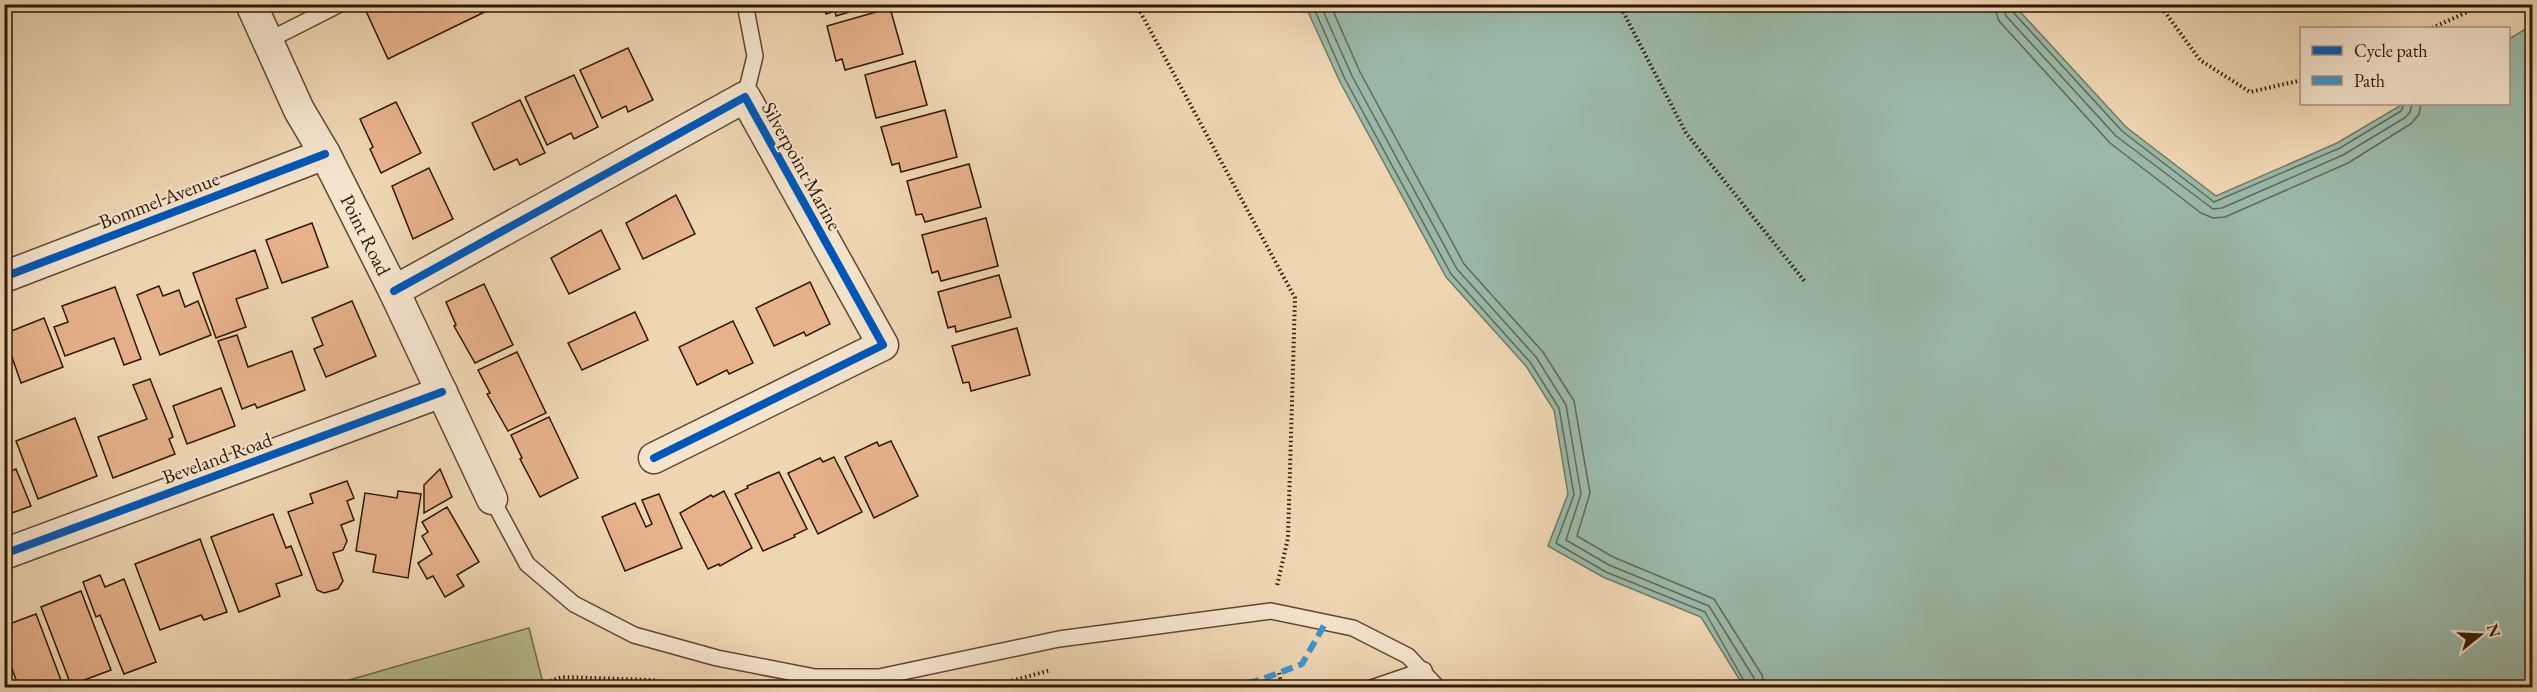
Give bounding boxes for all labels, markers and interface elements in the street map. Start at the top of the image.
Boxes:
legend [2300,27,2510,105]
text: Cycle path [2354,39,2428,62]
text: Path [2354,69,2385,92]
street label: Silverpoint Marine [756,97,848,235]
street label: Bommel Avenue [95,165,223,235]
street label: Point Road [334,190,397,281]
street label: Beveland Road [159,426,276,490]
north arrow [2450,605,2510,665]
text: N [2482,621,2506,640]

